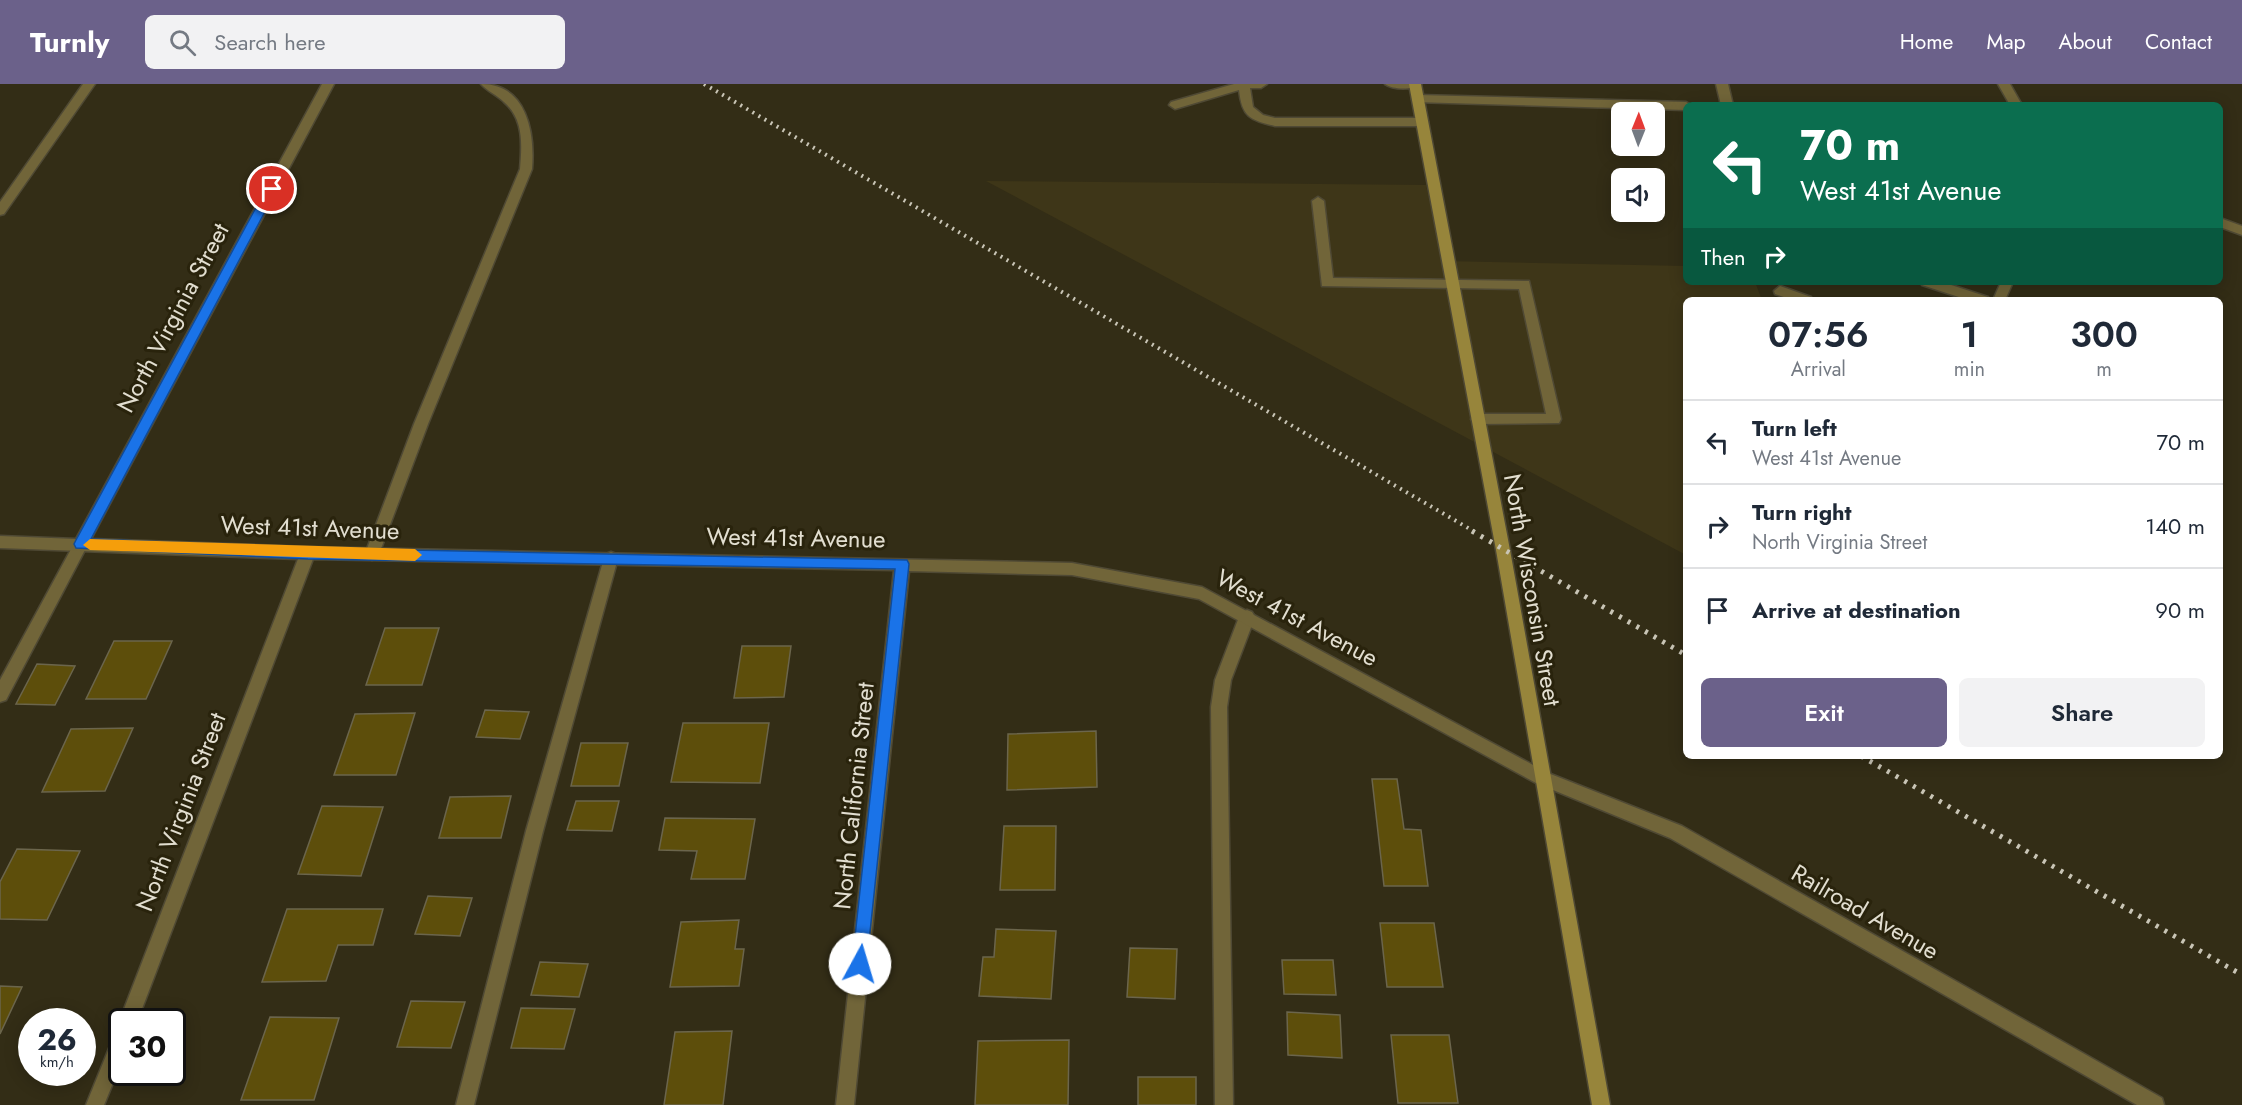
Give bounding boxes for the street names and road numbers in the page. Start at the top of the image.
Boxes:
street label: North Virginia Street [108,217,237,419]
street label: North Wisconsin Street [1495,471,1570,709]
street label: West 41st Avenue [220,507,400,548]
street label: West 41st Avenue [706,518,886,557]
street label: West 41st Avenue [1210,560,1384,675]
street label: North California Street [824,680,883,911]
street label: North Virginia Street [127,707,235,916]
street label: Railroad Avenue [1785,855,1945,968]

